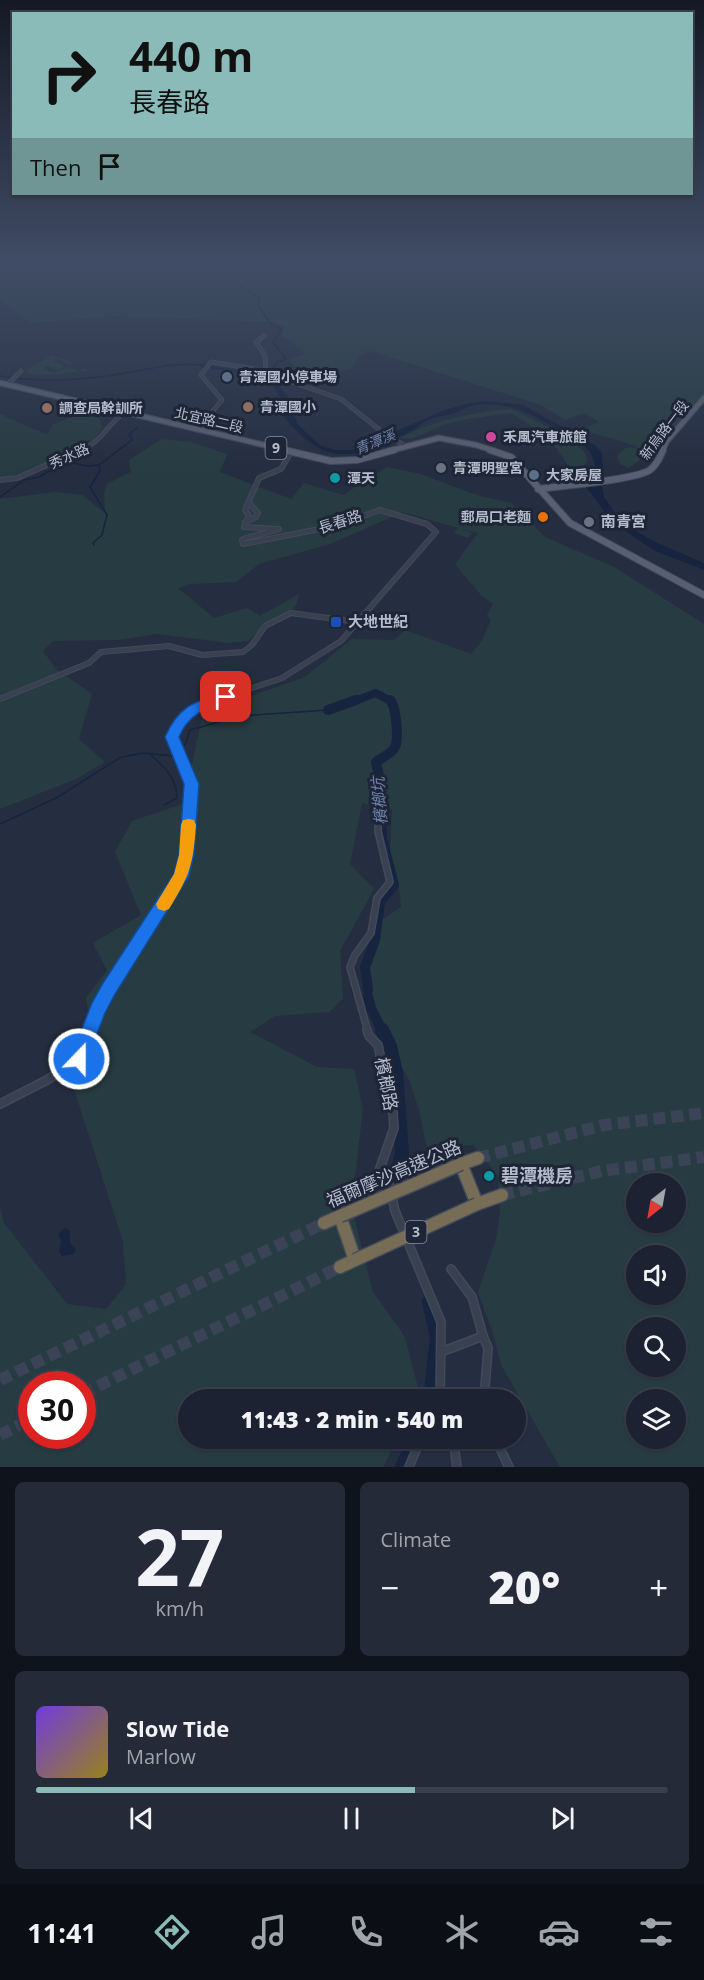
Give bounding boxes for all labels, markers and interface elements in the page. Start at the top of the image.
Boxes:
text: 440 m [129,27,253,84]
icon: right [30,36,108,114]
text: 長春路 [129,83,210,120]
icon: arrive [93,150,126,183]
text: Then [30,152,81,182]
place label: 青潭國小停車場 [239,367,337,386]
marker: 青潭國小停車場 [220,370,234,384]
street label: 新烏路一段 [635,396,692,463]
place label: 青潭國小 [260,397,316,416]
place label: 調查局幹訓所 [59,398,143,417]
marker: 青潭國小 [241,400,255,414]
marker: 調查局幹訓所 [40,401,54,415]
street label: 北宜路二段 [173,402,245,437]
water label: 青潭溪 [352,424,400,458]
place label: 禾風汽車旅館 [503,427,587,446]
marker: 禾風汽車旅館 [484,430,498,444]
road number: 9 [266,437,286,459]
street label: 秀水路 [46,438,92,473]
place label: 青潭明聖宮 [453,458,523,477]
marker: 青潭明聖宮 [434,461,448,475]
place label: 大家房屋 [546,465,602,484]
place label: 潭天 [347,468,375,487]
marker: 大家房屋 [527,468,541,482]
marker: 潭天 [328,471,342,485]
street label: 長春路 [315,505,364,538]
place label: 郵局口老麵 [461,507,531,526]
marker: 郵局口老麵 [536,510,550,524]
place label: 南青宮 [601,511,646,531]
marker: 南青宮 [582,515,596,529]
place label: 大地世紀 [348,611,408,631]
marker: 大地世紀 [329,615,343,629]
pin [200,671,251,722]
icon: arrive [209,680,242,713]
water label: 檳榔坑 [366,774,392,826]
position arrow [47,1027,111,1091]
street label: 檳榔路 [370,1055,404,1113]
street label: 福爾摩沙高速公路 [323,1134,465,1212]
place label: 碧潭機房 [501,1163,573,1187]
marker: 碧潭機房 [482,1169,496,1183]
north arrow [626,1173,686,1233]
map controls [626,1173,686,1449]
road number: 3 [406,1221,426,1243]
button: sound [626,1245,686,1305]
button: search [626,1317,686,1377]
speed limit sign: 30 [18,1371,96,1449]
button: layers [626,1389,686,1449]
text: 11:43 · 2 min · 540 m [241,1404,463,1434]
text: 27 [135,1503,224,1609]
text: Climate [381,1526,451,1553]
text: 20° [488,1556,560,1617]
text: − [381,1565,399,1610]
text: + [649,1565,668,1610]
text: km/h [155,1595,204,1622]
text: Slow Tide [126,1713,229,1743]
text: Marlow [126,1743,196,1770]
icon: previous [125,1802,158,1835]
icon: pause [335,1802,368,1835]
icon: next [546,1802,579,1835]
icon: directions [151,1911,193,1953]
icon: music [248,1911,290,1953]
icon: phone [345,1911,387,1953]
icon: climate [441,1911,483,1953]
icon: car [538,1911,580,1953]
icon: filters [635,1911,677,1953]
text: 11:41 [27,1914,97,1951]

